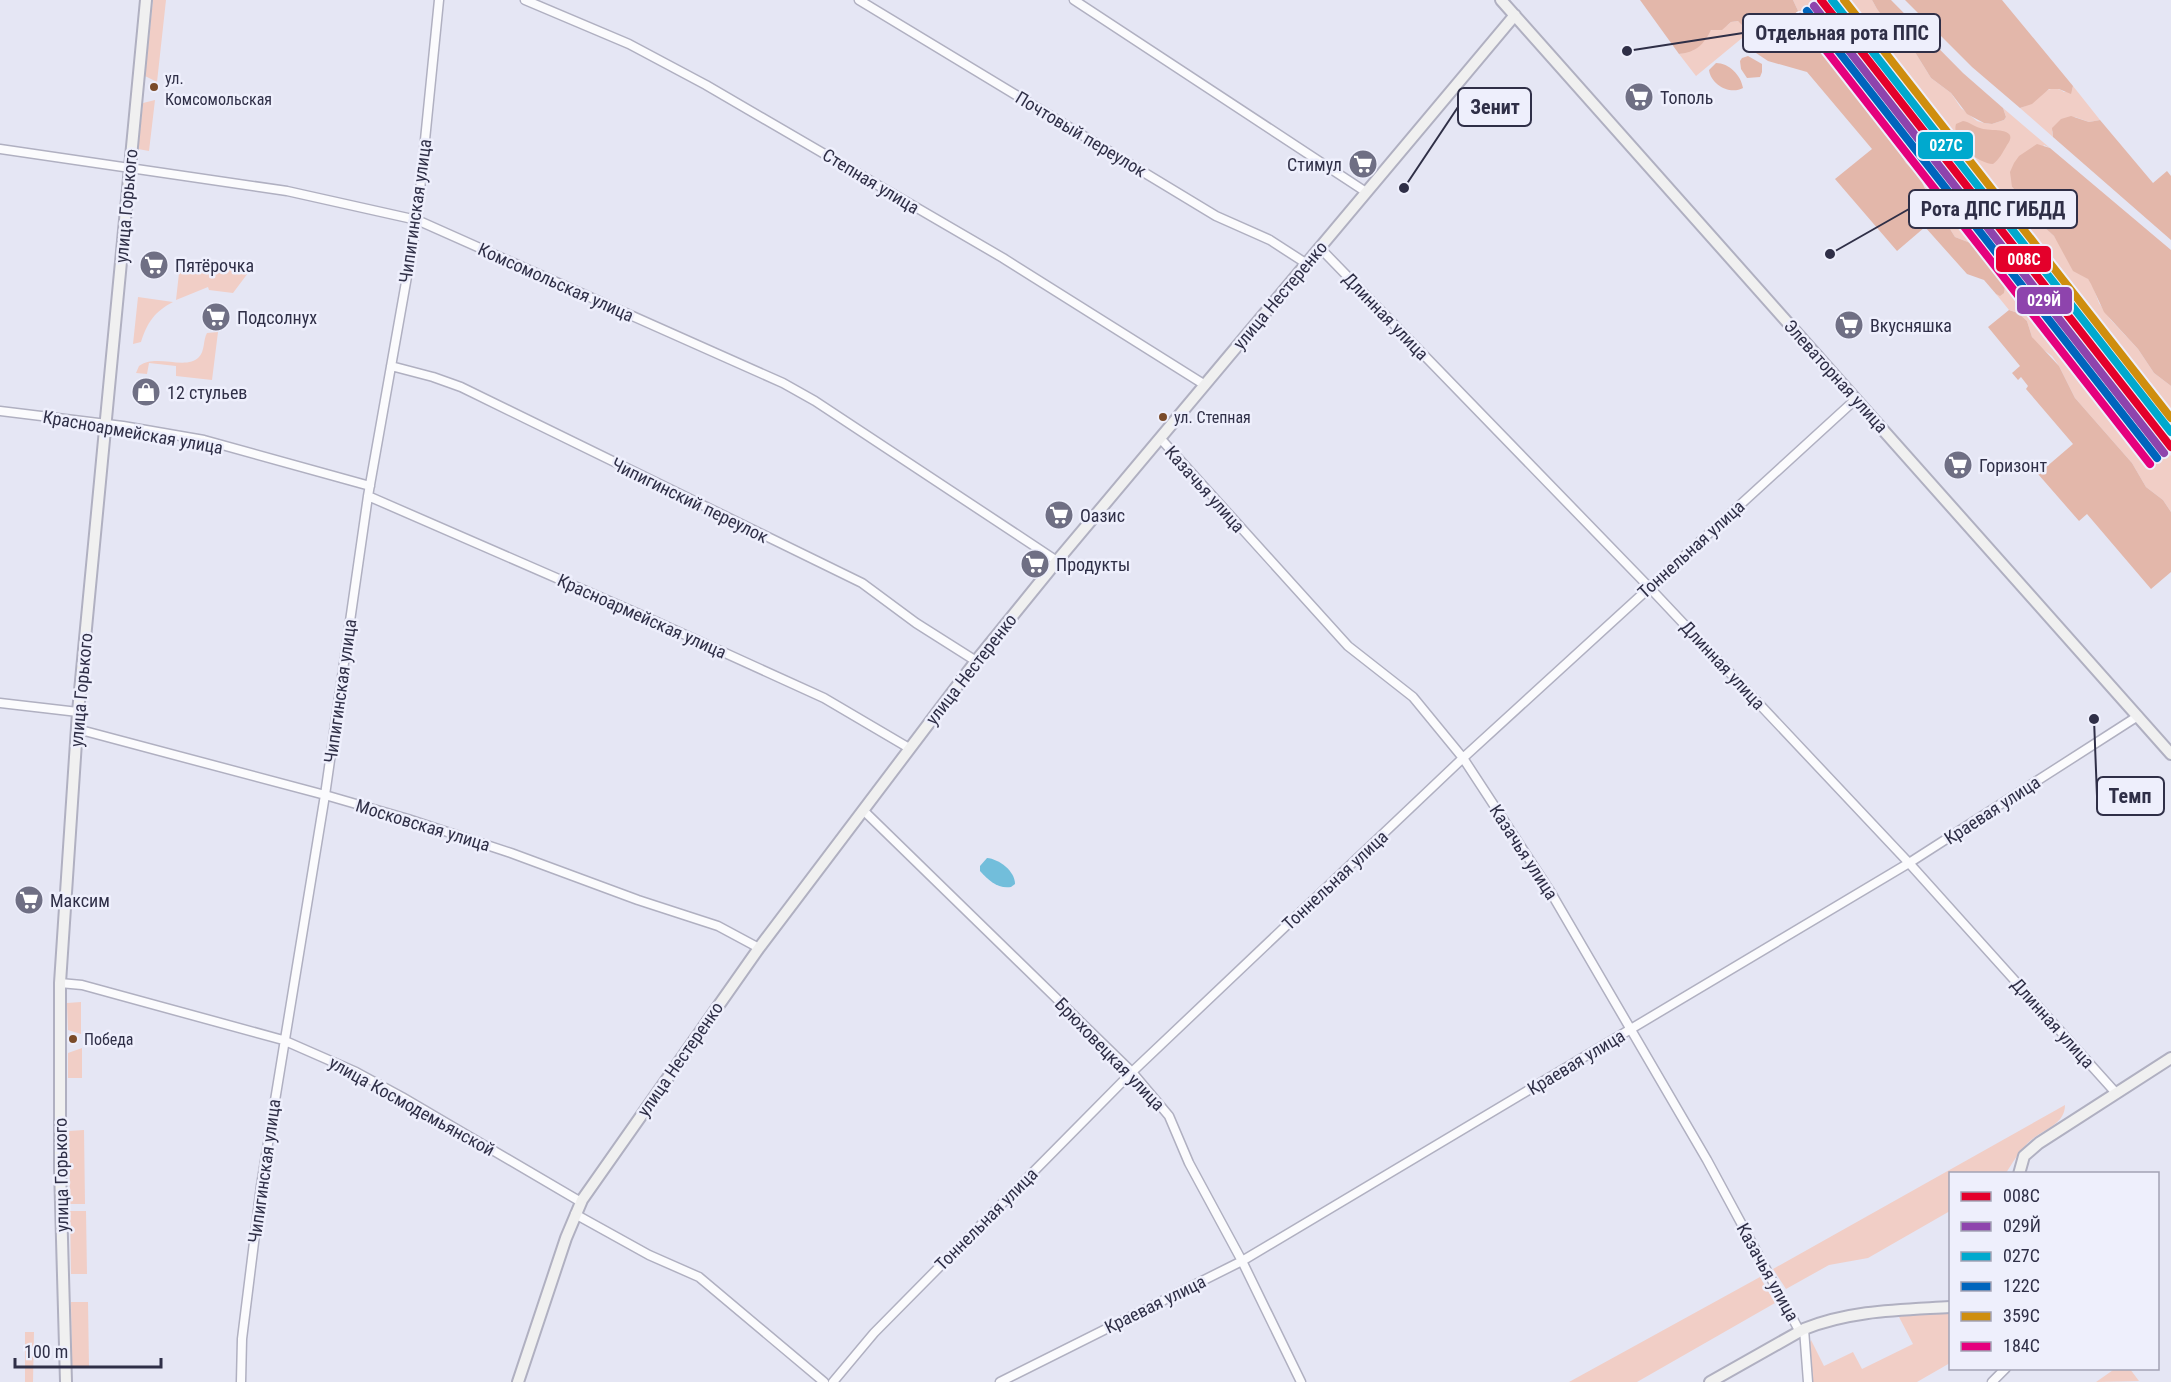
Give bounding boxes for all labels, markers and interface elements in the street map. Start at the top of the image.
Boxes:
callout: Отдельная рота ППС [1743,14,1940,52]
text: Отдельная рота ППС [1755,21,1929,45]
place label: ул. Комсомольская [165,69,272,109]
marker: ул. Комсомольская [148,81,160,93]
supermarket icon: Тополь [1623,81,1655,113]
street label: Почтовый переулок [1012,87,1150,181]
place label: Тополь [1660,87,1713,108]
callout: Зенит [1458,88,1531,126]
text: Зенит [1470,95,1520,119]
line badge: 027С [1917,131,1974,160]
text: 027С [1929,136,1963,155]
street label: Чипигинская улица [394,138,436,284]
street label: Степная улица [819,144,923,218]
street label: улица Горького [111,148,141,264]
supermarket icon: Стимул [1347,148,1379,180]
place label: Стимул [1287,154,1342,175]
callout: Рота ДПС ГИБДД [1909,190,2077,228]
text: Рота ДПС ГИБДД [1921,197,2065,221]
street label: улица Нестеренко [1229,237,1331,353]
street label: Комсомольская улица [475,238,637,326]
line badge: 008С [1995,245,2052,273]
supermarket icon: Пятёрочка [138,249,170,281]
text: 008С [2007,250,2041,269]
place label: Пятёрочка [175,255,254,276]
street label: Длинная улица [1339,268,1433,364]
line badge: 029Й [2016,286,2073,315]
text: 029Й [2027,290,2061,310]
supermarket icon: Подсолнух [200,301,232,333]
place label: Подсолнух [237,307,317,328]
supermarket icon: Вкусняшка [1833,309,1865,341]
street label: Элеваторная улица [1780,315,1892,437]
place label: Вкусняшка [1870,315,1952,336]
shop icon: 12 стульев [130,376,162,408]
place label: 12 стульев [167,382,247,403]
street label: Красноармейская улица [41,406,225,458]
place label: ул. Степная [1174,408,1251,427]
marker: ул. Степная [1157,411,1169,423]
street label: Казачья улица [1161,441,1249,537]
supermarket icon: Горизонт [1942,449,1974,481]
street label: Чипигинский переулок [608,453,772,547]
place label: Горизонт [1979,455,2047,476]
street label: Тоннельная улица [1633,496,1749,602]
supermarket icon: Оазис [1043,499,1075,531]
place label: Оазис [1080,505,1125,526]
supermarket icon: Продукты [1019,548,1051,580]
place label: Продукты [1056,554,1130,575]
street label: Красноармейская улица [554,569,730,663]
street label: улица Нестеренко [921,609,1021,729]
street label: Длинная улица [1677,616,1769,714]
street label: Чипигинская улица [319,618,361,764]
street label: улица Горького [66,632,96,748]
street label: Краевая улица [1940,771,2044,849]
callout: Темп [2097,777,2164,815]
text: Темп [2109,784,2151,808]
street label: Московская улица [353,795,493,855]
street label: Казачья улица [1486,801,1562,903]
street label: Тоннельная улица [1278,826,1392,934]
supermarket icon: Максим [13,884,45,916]
place label: Максим [50,890,110,911]
street label: Длинная улица [2007,974,2099,1072]
street label: Брюховецкая улица [1051,993,1169,1115]
street label: улица Нестеренко [633,998,727,1120]
street label: Краевая улица [1524,1025,1628,1099]
place label: Победа [84,1030,133,1049]
marker: Победа [67,1033,79,1045]
street label: улица Космодемьянской [326,1052,498,1160]
street label: Чипигинская улица [243,1098,285,1244]
street label: улица Горького [50,1118,72,1232]
street label: Тоннельная улица [930,1163,1042,1275]
legend [1949,1172,2159,1370]
text: 008С [2003,1185,2040,1206]
text: 029Й [2003,1215,2041,1236]
street label: Казачья улица [1732,1219,1804,1325]
text: 027С [2003,1245,2040,1266]
street label: Краевая улица [1101,1270,1209,1338]
text: 122С [2003,1275,2040,1296]
text: 359С [2003,1305,2040,1326]
scale bar [15,1331,160,1369]
text: 184С [2003,1335,2040,1356]
text: 100 m [24,1341,68,1362]

